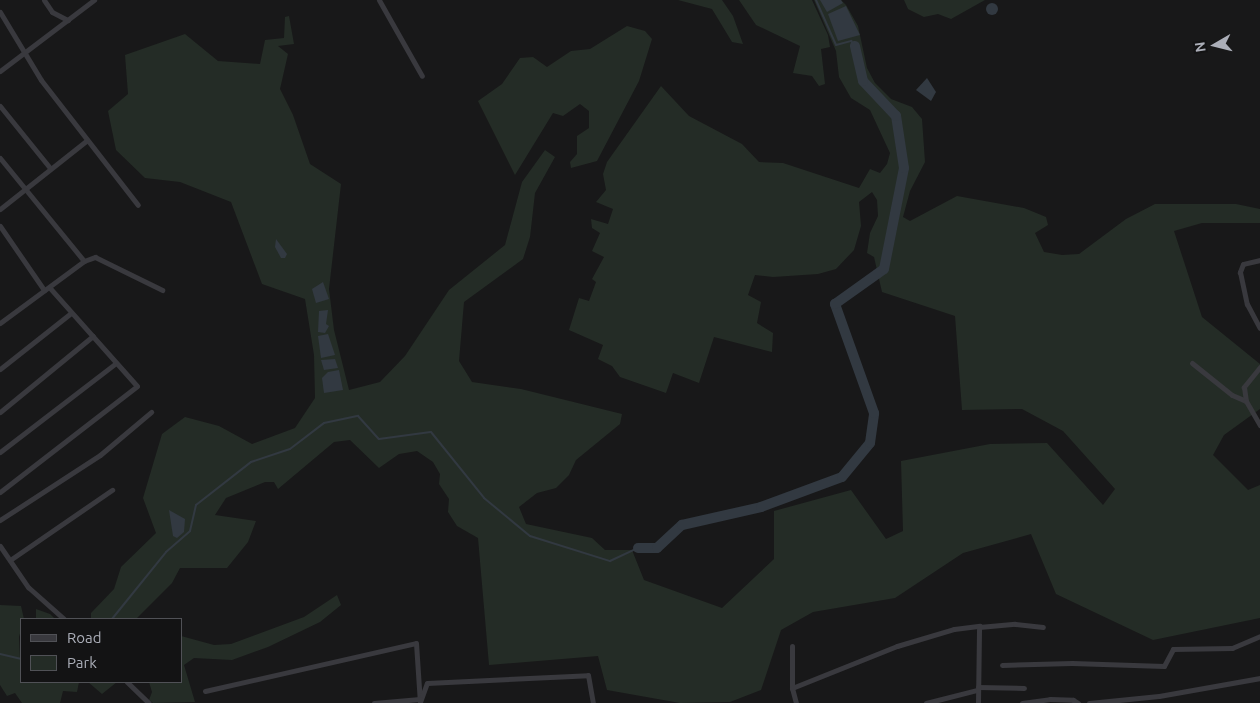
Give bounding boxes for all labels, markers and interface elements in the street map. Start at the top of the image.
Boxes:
north arrow [1190,20,1240,70]
text: N [1191,41,1209,53]
legend [20,618,182,683]
text: Road [67,629,102,646]
text: Park [67,654,97,671]

